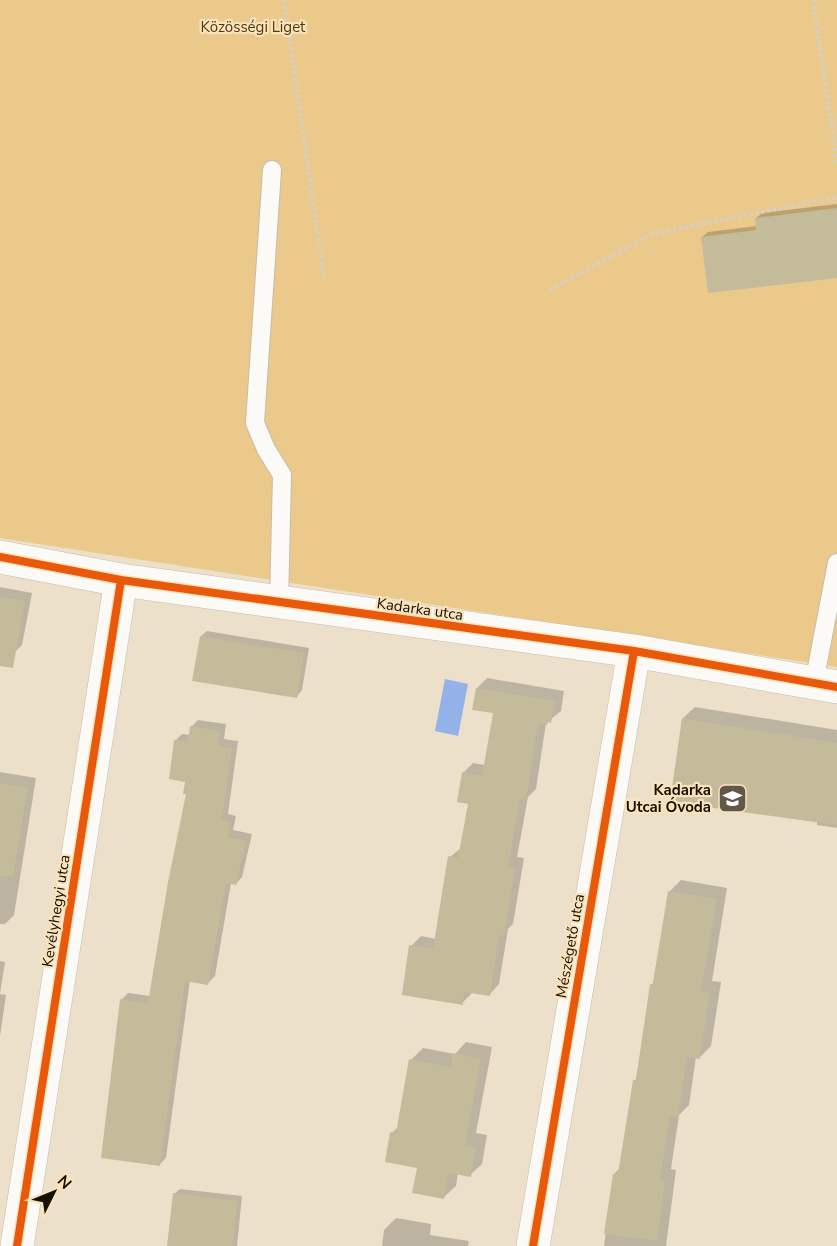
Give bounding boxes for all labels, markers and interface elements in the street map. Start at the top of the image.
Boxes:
park label: Közösségi Liget [201,17,306,37]
street label: Kadarka utca [376,593,464,625]
place label: Kadarka Utcai Óvoda [626,780,711,817]
school or university icon: Kadarka Utcai Óvoda [716,783,748,815]
street label: Kevélyhegyi utca [37,853,75,969]
street label: Mészégető utca [551,892,589,1000]
north arrow [24,1162,84,1222]
text: N [52,1171,76,1194]

